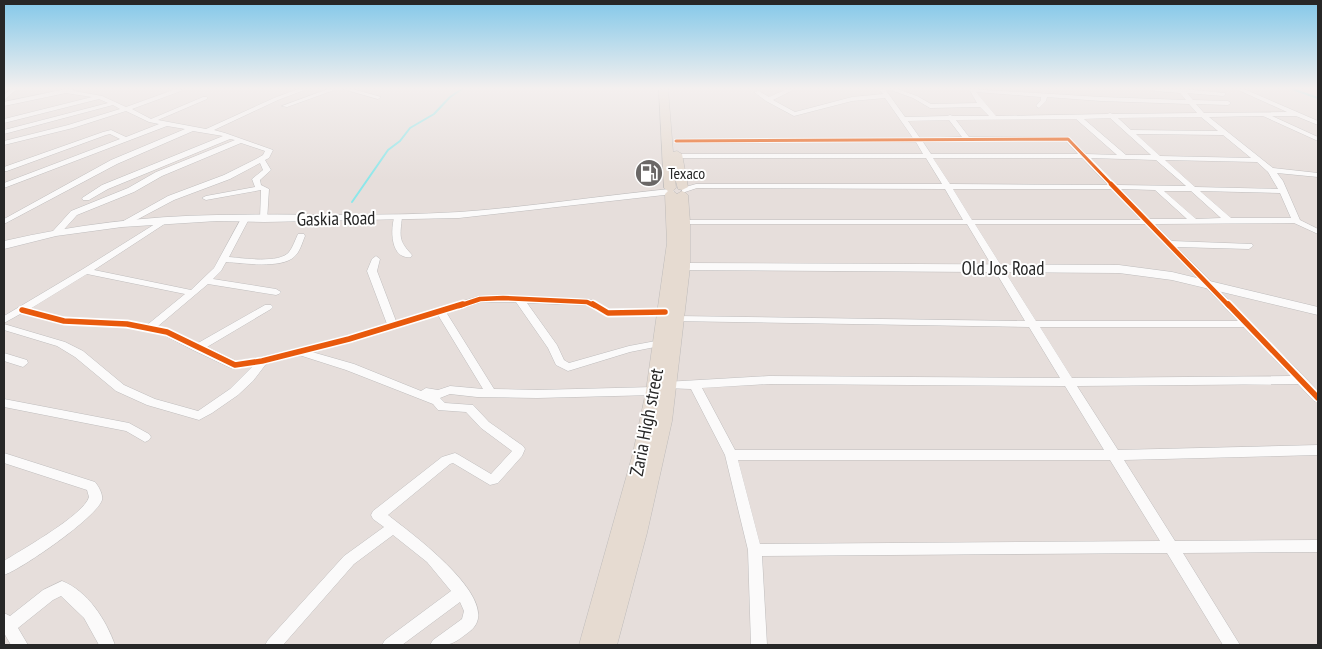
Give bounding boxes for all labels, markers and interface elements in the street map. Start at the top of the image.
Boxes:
fuel station icon: Texaco [634,158,664,188]
place label: Texaco [668,163,705,183]
street label: Gaskia Road [296,205,376,231]
street label: Old Jos Road [962,256,1044,280]
street label: Zaria High street [624,365,668,478]

